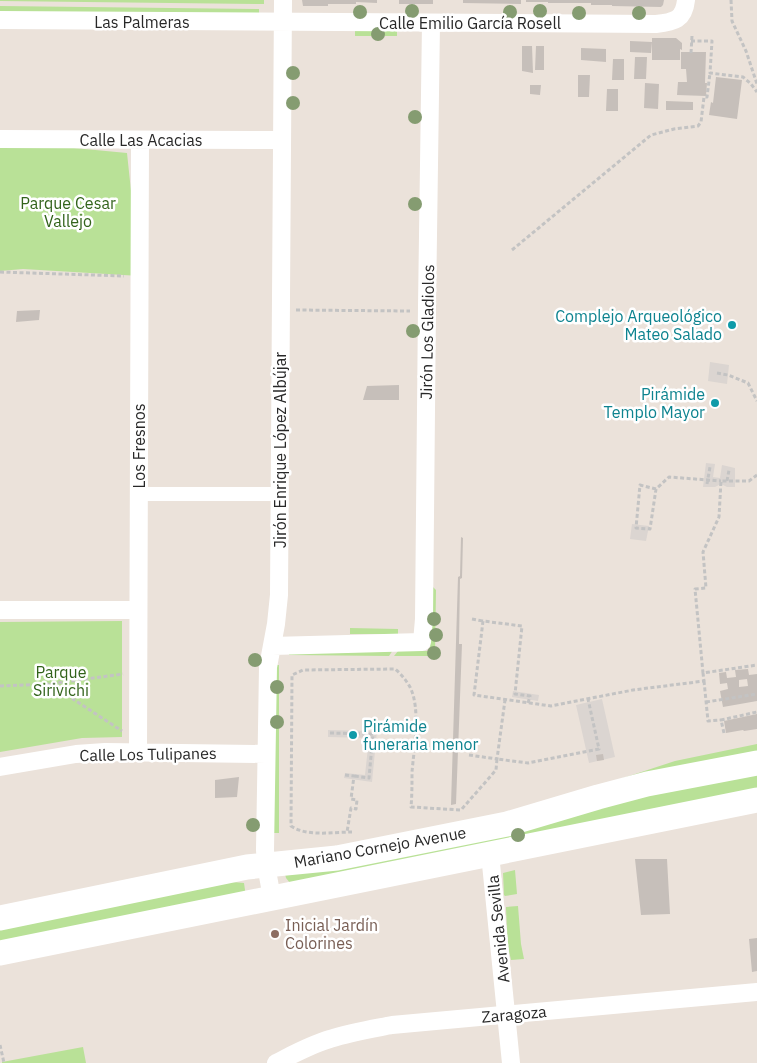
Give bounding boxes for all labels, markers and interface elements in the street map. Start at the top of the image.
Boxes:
street label: Las Palmeras [94,12,190,32]
street label: Calle Emilio García Rosell [379,13,561,33]
street label: Calle Las Acacias [79,130,203,150]
park label: Parque Cesar Vallejo [20,193,116,231]
street label: Jirón Los Gladiolos [416,264,438,400]
place label: Complejo Arqueológico Mateo Salado [555,306,722,344]
marker: Complejo Arqueológico Mateo Salado [726,319,738,331]
street label: Jirón Enrique López Albújar [270,352,290,548]
place label: Pirámide Templo Mayor [604,384,705,422]
marker: Pirámide Templo Mayor [709,397,721,409]
street label: Los Fresnos [129,403,149,489]
park label: Parque Sirivichi [33,662,89,700]
place label: Pirámide funeraria menor [363,716,478,754]
marker: Pirámide funeraria menor [347,729,359,741]
street label: Calle Los Tulipanes [79,743,217,765]
street label: Mariano Cornejo Avenue [292,822,468,872]
street label: Avenida Sevilla [482,874,514,984]
place label: Inicial Jardín Colorines [285,915,378,953]
marker: Inicial Jardín Colorines [269,928,281,940]
street label: Zaragoza [481,1001,548,1027]

